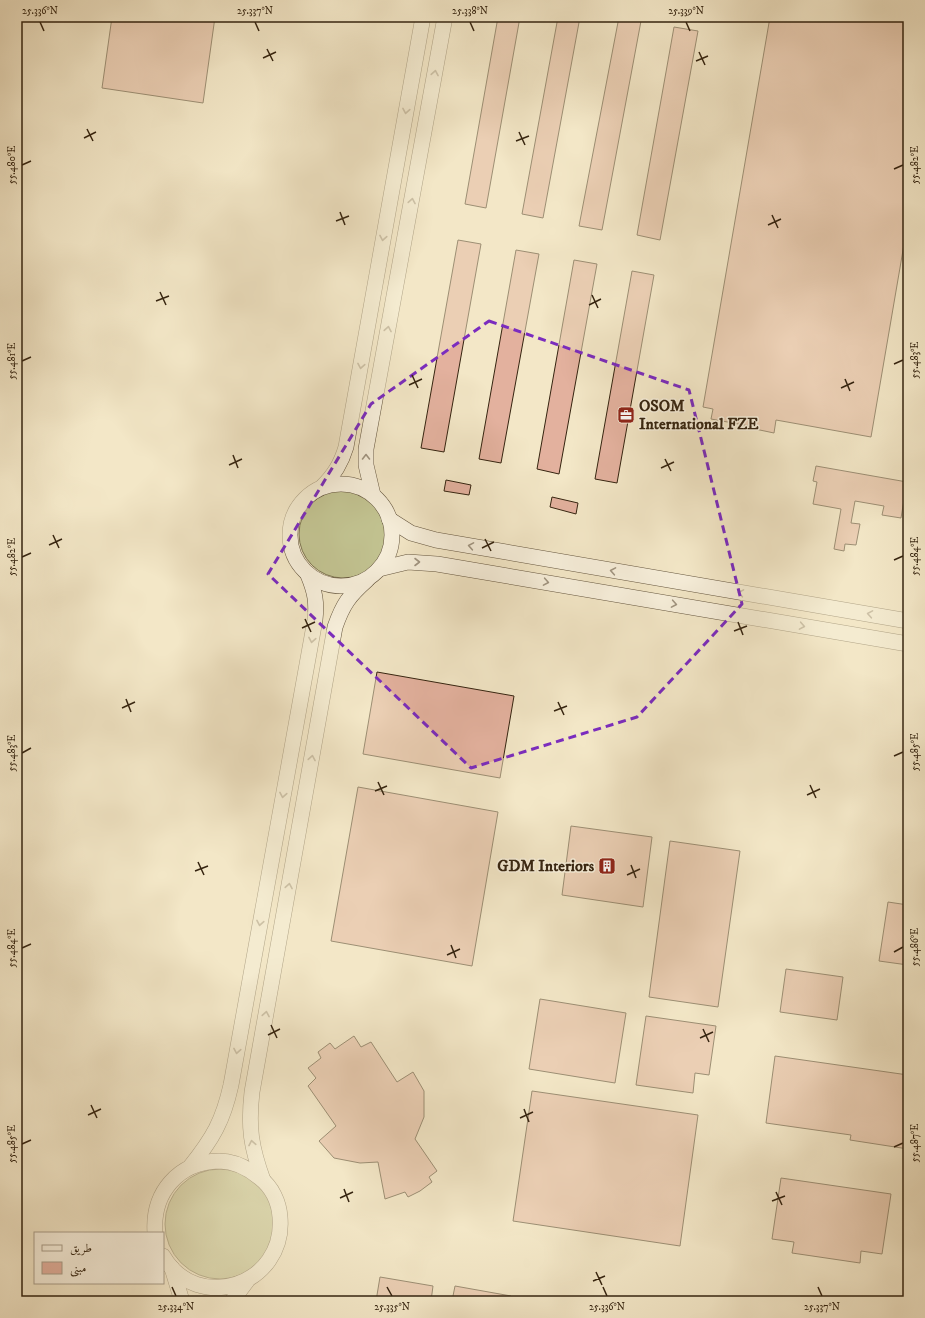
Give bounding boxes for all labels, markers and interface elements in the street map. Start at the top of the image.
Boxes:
text: 25.336°N [22,5,58,17]
text: 25.337°N [237,5,273,17]
text: 25.338°N [452,5,488,17]
text: 25.339°N [668,5,704,17]
one-way arrow [430,70,439,76]
one-way arrow [403,107,411,114]
text: 55.480°E [6,146,18,184]
text: 55.482°E [909,146,921,184]
one-way arrow [407,198,415,204]
one-way arrow [380,235,388,242]
one-way arrow [383,326,392,332]
text: 55.483°E [909,342,921,378]
text: 55.481°E [6,343,18,379]
one-way arrow [357,363,365,370]
place label: OSOM International FZE [639,396,759,434]
office icon: OSOM International FZE [616,405,636,425]
one-way arrow [362,454,370,460]
text: 55.484°E [909,537,921,575]
text: 55.482°E [6,538,18,576]
one-way arrow [468,543,474,551]
one-way arrow [414,558,420,566]
one-way arrow [610,567,616,576]
one-way arrow [543,577,549,586]
one-way arrow [738,589,744,597]
one-way arrow [671,599,677,608]
one-way arrow [866,611,873,619]
one-way arrow [799,621,805,630]
one-way arrow [308,637,316,643]
text: 55.485°E [909,733,921,771]
text: 55.483°E [6,735,18,771]
one-way arrow [307,755,315,762]
one-way arrow [280,792,288,798]
place label: GDM Interiors [497,856,595,876]
building icon: GDM Interiors [597,856,617,876]
one-way arrow [284,883,292,890]
one-way arrow [256,920,265,926]
text: 55.486°E [909,928,921,966]
text: 55.484°E [6,929,18,967]
one-way arrow [261,1011,270,1017]
one-way arrow [233,1048,242,1054]
text: 55.487°E [909,1124,921,1162]
text: 55.485°E [6,1125,18,1163]
one-way arrow [248,1140,256,1146]
legend [34,1232,164,1284]
text: طريق [70,1241,92,1256]
text: مبنى [70,1261,86,1277]
text: 25.334°N [158,1301,194,1313]
text: 25.335°N [374,1301,410,1313]
text: 25.336°N [589,1301,625,1313]
text: 25.337°N [804,1301,840,1313]

